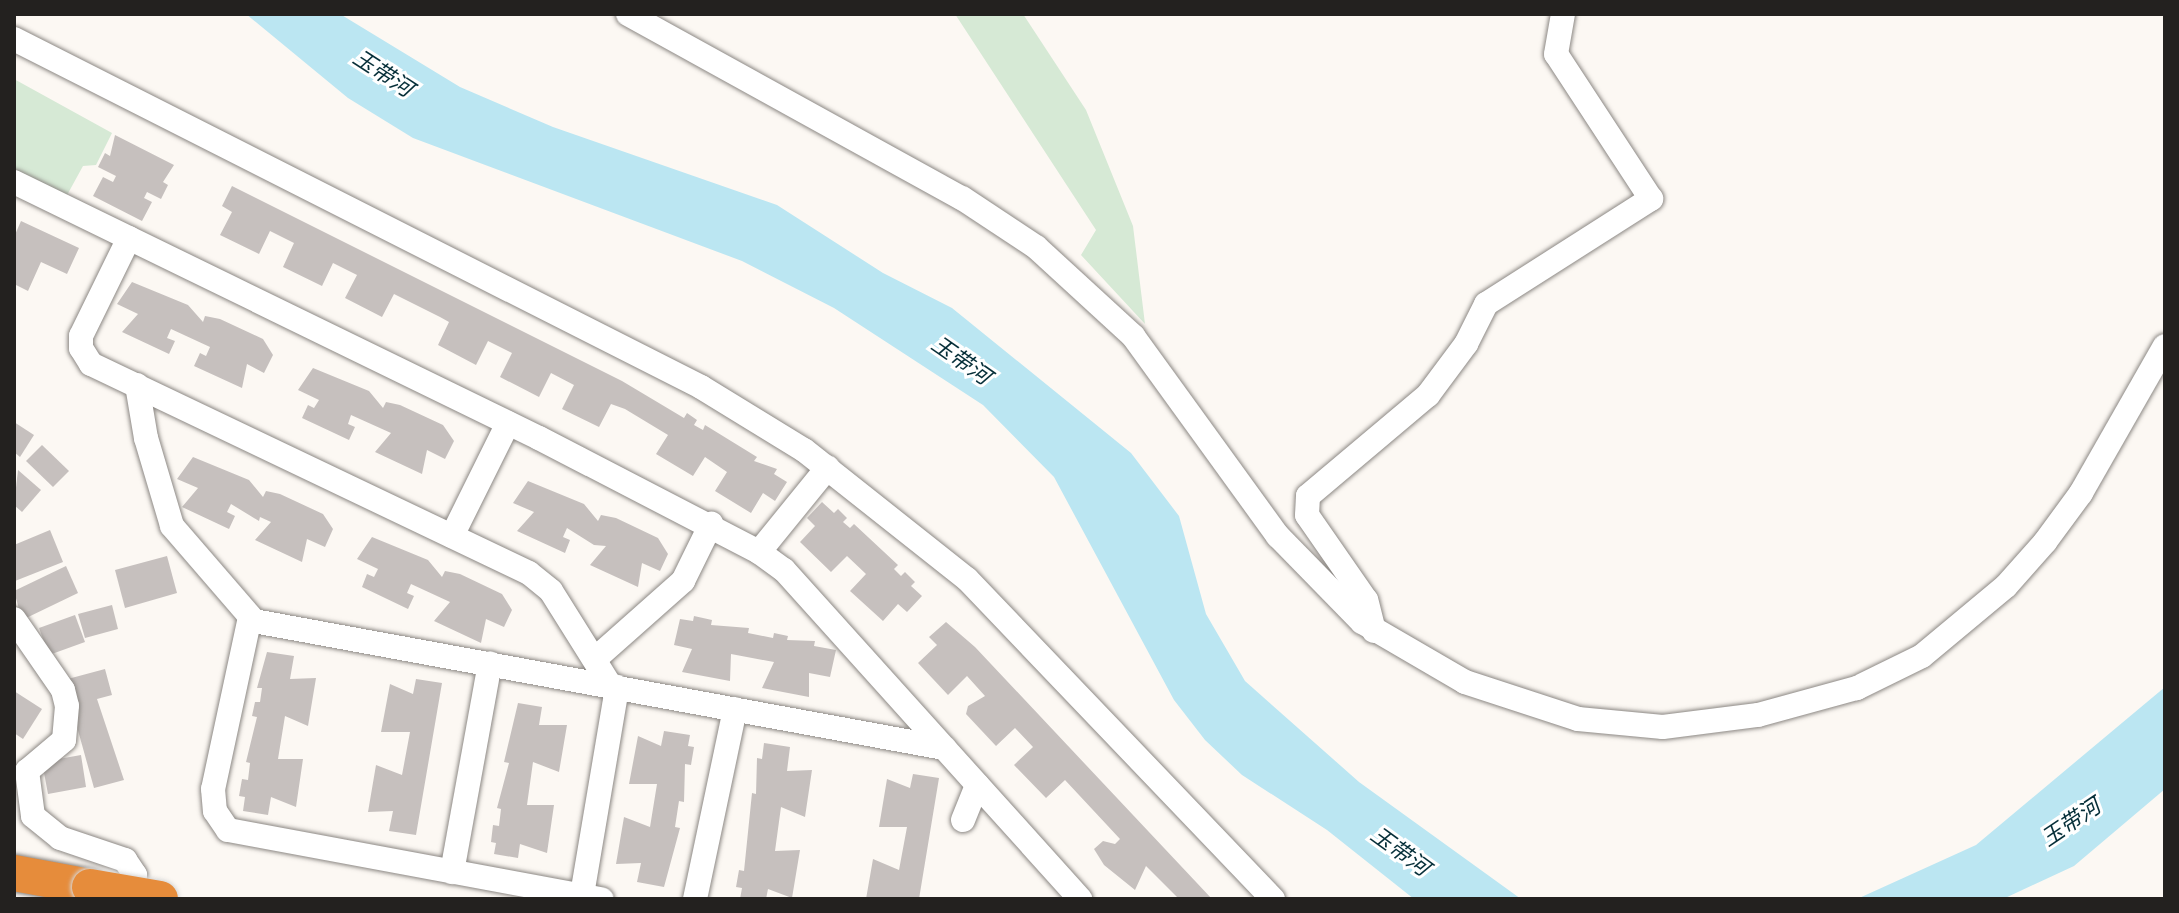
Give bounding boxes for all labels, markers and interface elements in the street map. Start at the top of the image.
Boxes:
water label: 玉带河 [347,46,417,104]
water label: 玉带河 [925,332,995,392]
water label: 玉带河 [2037,795,2107,853]
water label: 玉带河 [1365,823,1433,883]

